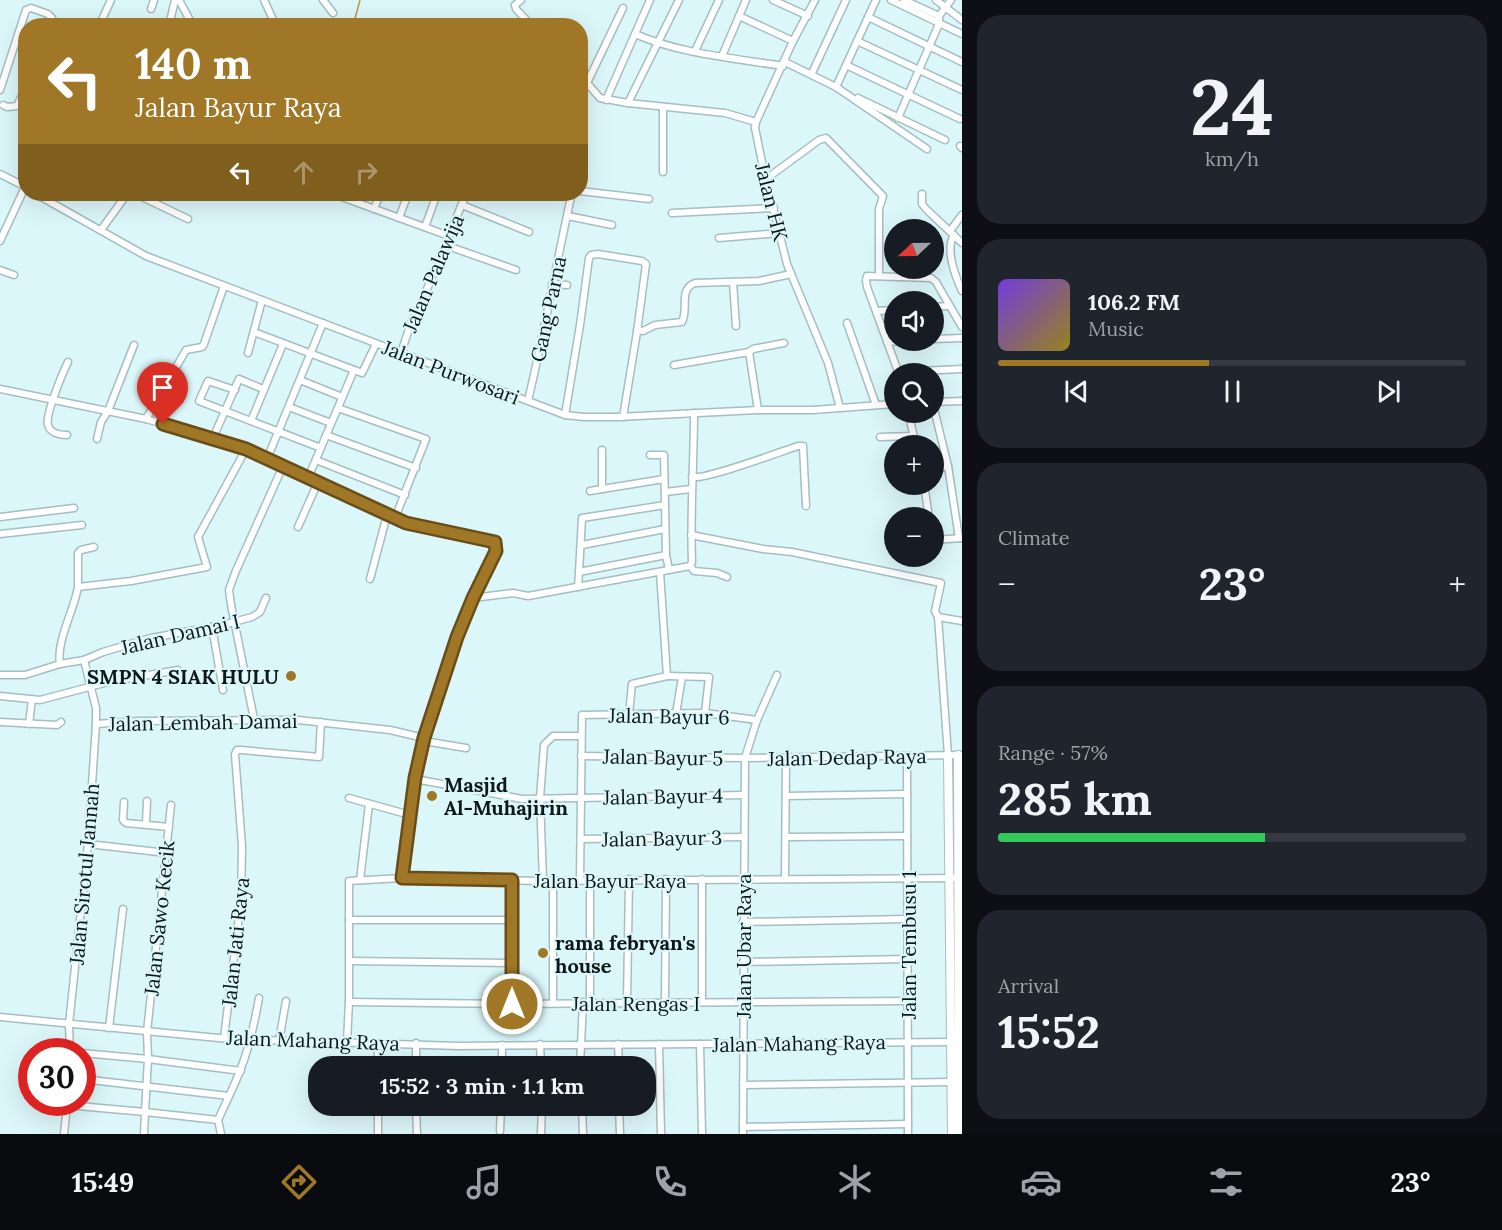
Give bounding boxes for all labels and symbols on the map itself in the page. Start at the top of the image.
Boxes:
street label: Jalan HK [750,159,794,244]
street label: Jalan Palawija [397,210,469,337]
north arrow [884,219,944,279]
street label: Gang Parna [525,254,571,364]
street label: Jalan Purwosari [378,334,523,410]
pin [137,362,188,424]
street label: Jalan Damai I [117,608,242,660]
place label: SMPN 4 SIAK HULU [87,664,279,689]
marker: SMPN 4 SIAK HULU [284,669,298,683]
street label: Jalan Bayur 6 [607,702,730,730]
street label: Jalan Lembah Damai [107,708,298,736]
street label: Jalan Bayur 5 [602,743,723,771]
street label: Jalan Dedap Raya [766,743,927,771]
place label: Masjid Al-Muhajirin [444,772,568,820]
street label: Jalan Sirotul Jannah [64,782,104,967]
street label: Jalan Bayur 4 [602,782,724,810]
marker: Masjid Al-Muhajirin [425,789,439,803]
street label: Jalan Bayur 3 [600,824,723,852]
street label: Jalan Sawo Kecik [138,839,180,998]
street label: Jalan Bayur Raya [532,868,687,893]
street label: Jalan Tembusu 1 [896,871,921,1020]
street label: Jalan Ubar Raya [731,873,756,1020]
street label: Jalan Jati Raya [216,876,254,1009]
place label: rama febryan's house [555,930,696,978]
marker: rama febryan's house [536,946,550,960]
position arrow [480,972,544,1036]
street label: Jalan Rengas I [571,991,700,1016]
street label: Jalan Mahang Raya [225,1024,400,1056]
street label: Jalan Mahang Raya [711,1029,886,1057]
speed limit sign: 30 [18,1038,96,1116]

